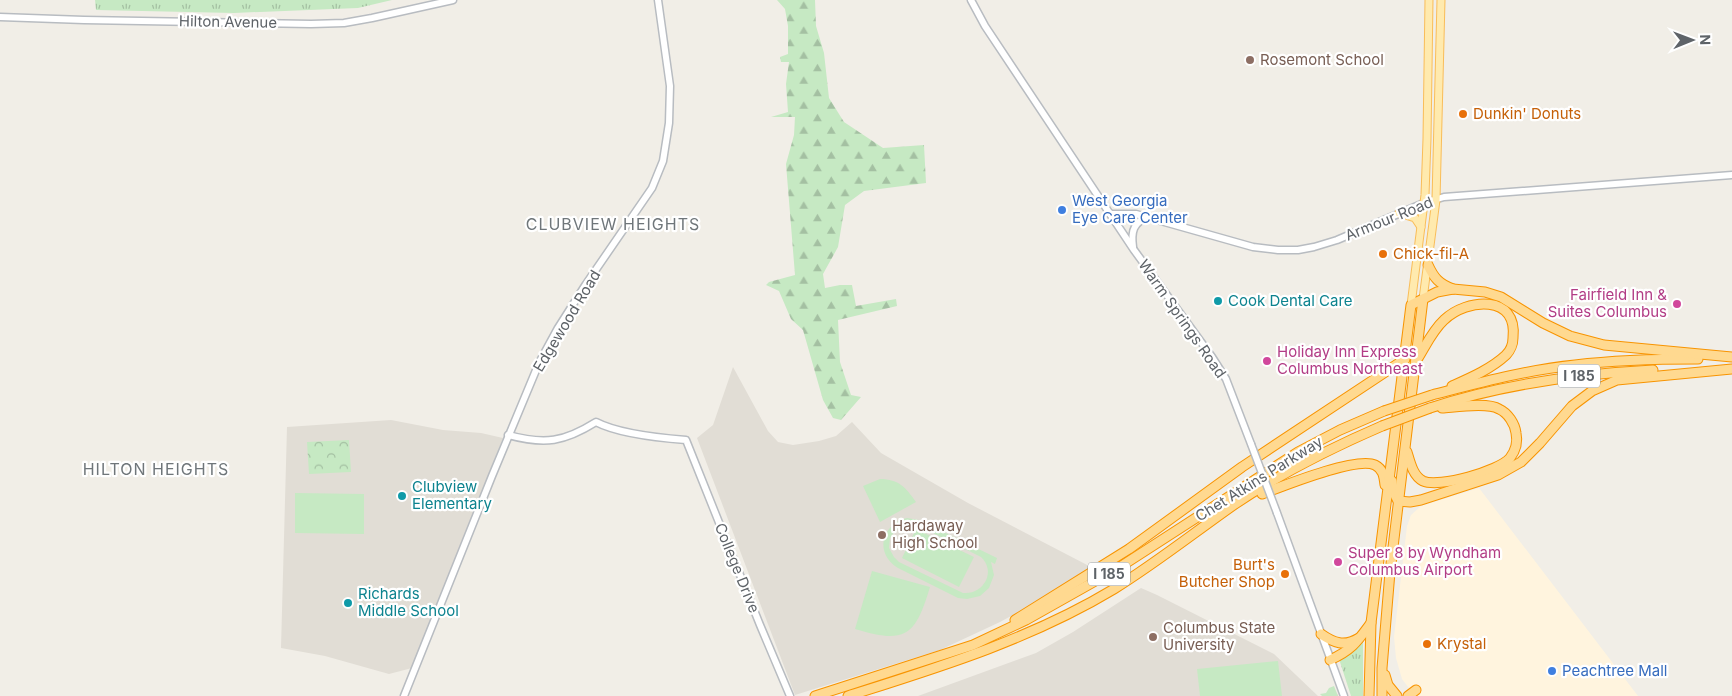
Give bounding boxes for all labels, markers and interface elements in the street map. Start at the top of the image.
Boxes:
street label: Hilton Avenue [179,11,277,32]
north arrow [1667,15,1717,65]
text: N [1697,34,1714,45]
place label: Rosemont School [1260,50,1384,69]
marker: Rosemont School [1244,54,1256,66]
place label: Dunkin' Donuts [1473,104,1581,123]
marker: Dunkin' Donuts [1457,108,1469,120]
place label: West Georgia Eye Care Center [1072,191,1188,227]
street label: Armour Road [1342,192,1436,245]
marker: West Georgia Eye Care Center [1056,204,1068,216]
district label: CLUBVIEW HEIGHTS [526,214,700,234]
place label: Chick-fil-A [1393,244,1469,263]
marker: Chick-fil-A [1377,248,1389,260]
street label: Warm Springs Road [1134,256,1230,382]
street label: Edgewood Road [529,266,604,375]
place label: Fairfield Inn & Suites Columbus [1548,285,1667,321]
place label: Cook Dental Care [1228,291,1353,310]
marker: Cook Dental Care [1212,295,1224,307]
marker: Fairfield Inn & Suites Columbus [1671,298,1683,310]
place label: Holiday Inn Express Columbus Northeast [1277,342,1423,378]
marker: Holiday Inn Express Columbus Northeast [1261,355,1273,367]
road number: I 185 [1558,364,1600,388]
street label: Chet Atkins Parkway [1192,431,1326,525]
district label: HILTON HEIGHTS [83,459,229,479]
place label: Clubview Elementary [412,477,492,513]
marker: Clubview Elementary [396,490,408,502]
place label: Hardaway High School [892,516,978,552]
street label: College Drive [711,520,764,616]
marker: Hardaway High School [876,529,888,541]
place label: Super 8 by Wyndham Columbus Airport [1348,543,1501,579]
place label: Burt's Butcher Shop [1179,555,1275,591]
marker: Super 8 by Wyndham Columbus Airport [1332,556,1344,568]
road number: I 185 [1088,562,1130,586]
marker: Burt's Butcher Shop [1279,568,1291,580]
place label: Richards Middle School [358,584,459,620]
marker: Richards Middle School [342,597,354,609]
place label: Columbus State University [1163,618,1275,654]
marker: Columbus State University [1147,631,1159,643]
place label: Krystal [1437,634,1486,653]
marker: Krystal [1421,638,1433,650]
place label: Peachtree Mall [1562,661,1668,680]
marker: Peachtree Mall [1546,665,1558,677]

